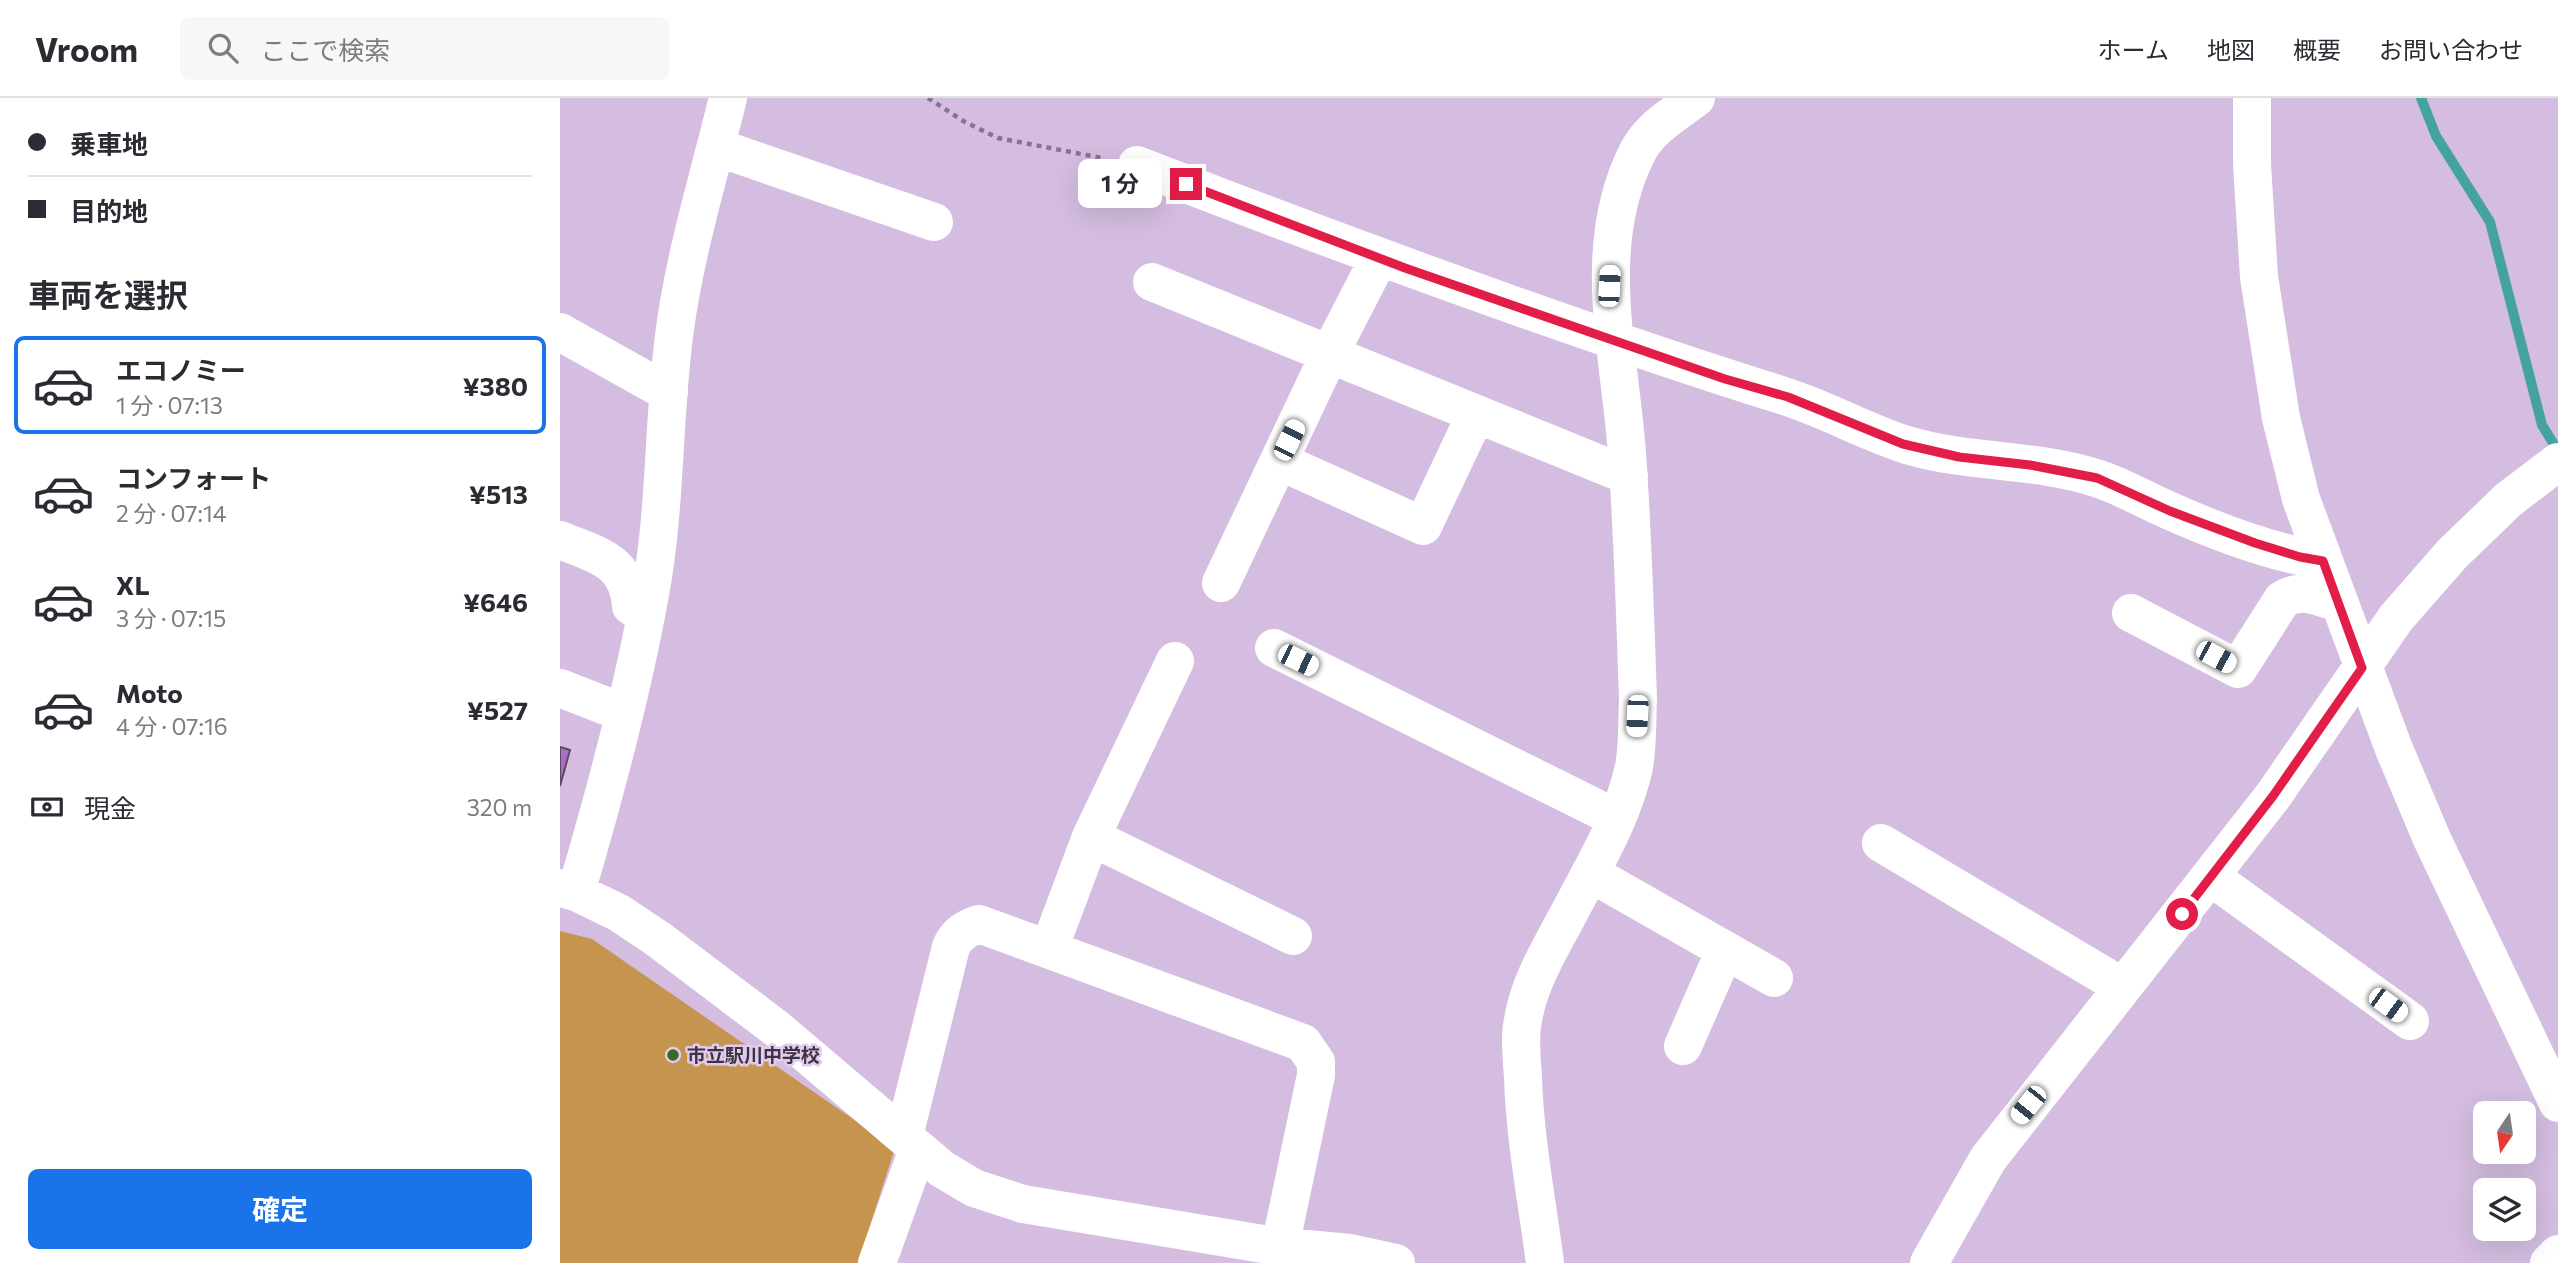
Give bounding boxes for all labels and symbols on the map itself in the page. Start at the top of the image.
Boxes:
callout: 1 分 [1078,160,1162,208]
route end [1170,168,1202,200]
car [1598,264,1621,308]
car [1271,417,1308,463]
car [2193,638,2240,676]
car [1275,641,1322,679]
car [1626,694,1649,738]
route start [2166,898,2198,930]
car [2365,984,2412,1026]
place label: 市立駅川中学校 [687,1043,820,1066]
marker: 市立駅川中学校 [665,1047,681,1063]
car [2007,1082,2050,1128]
north arrow [2473,1101,2536,1164]

